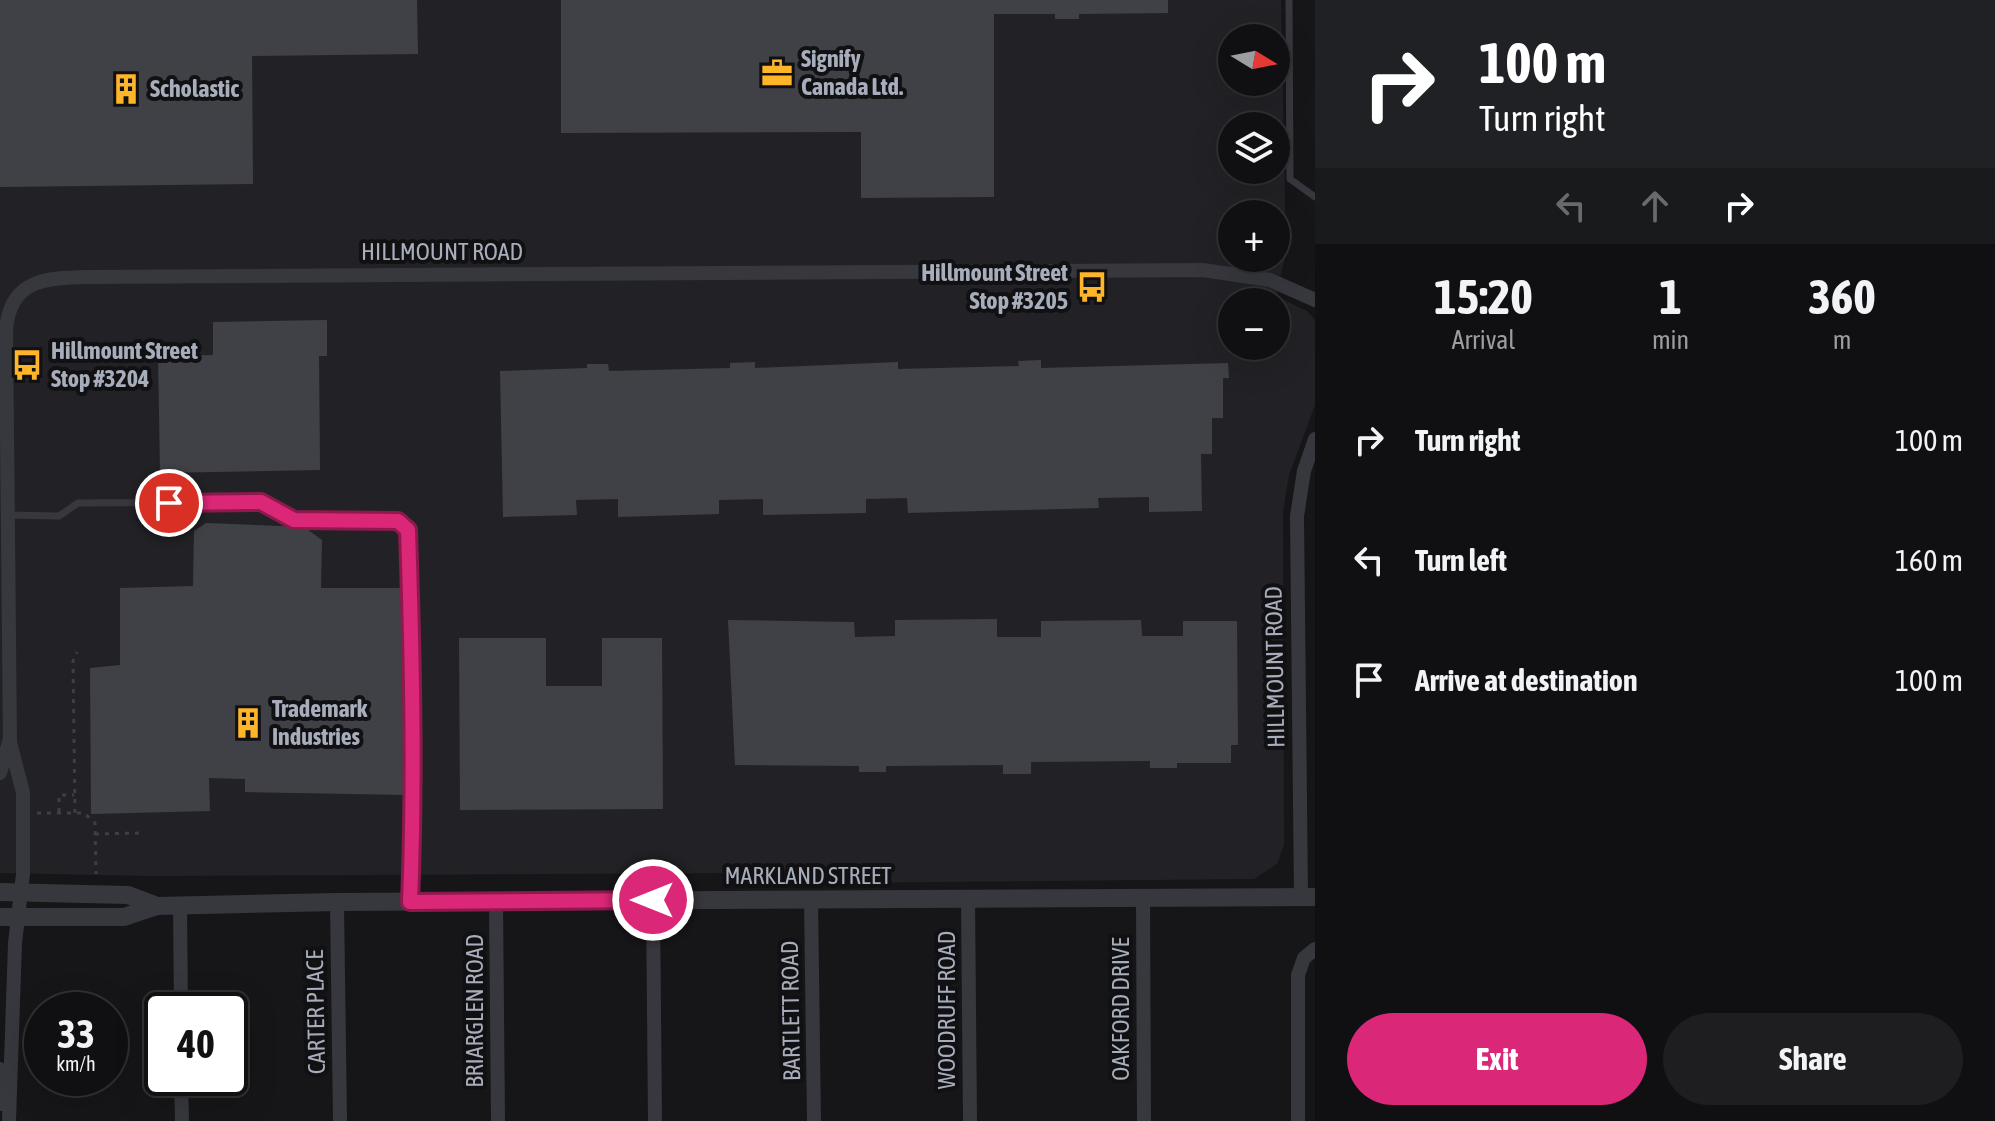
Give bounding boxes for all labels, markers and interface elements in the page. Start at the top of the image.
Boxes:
north arrow [1218,24,1290,96]
map controls [1218,24,1290,360]
text: 100 m [1479,31,1606,95]
icon: right [1347,32,1451,136]
place label: Signify Canada Ltd. [801,45,903,100]
office icon: Signify Canada Ltd. [760,56,794,90]
building icon: Scholastic [109,72,143,106]
place label: Scholastic [150,75,239,102]
text: Turn right [1479,97,1606,139]
button: layers [1218,112,1290,184]
icon: left [1549,184,1593,228]
icon: ahead [1633,184,1677,228]
icon: right [1717,184,1761,228]
button: + [1218,200,1290,272]
street label: HILLMOUNT ROAD [361,238,523,265]
place label: Hillmount Street Stop #3205 [921,259,1068,314]
text: 15:20 [1434,269,1533,324]
text: 1 [1659,269,1682,324]
text: 360 [1808,269,1876,324]
bus stop icon: Hillmount Street Stop #3205 [1075,270,1109,304]
button: − [1218,288,1290,360]
text: Arrival [1452,325,1515,355]
text: min [1652,325,1689,355]
text: m [1833,325,1851,355]
place label: Hillmount Street Stop #3204 [51,337,198,392]
bus stop icon: Hillmount Street Stop #3204 [10,348,44,382]
icon: right [1347,418,1391,462]
text: Turn right [1415,423,1521,457]
text: 100 m [1895,423,1963,457]
pin [135,469,203,537]
icon: arrive [147,481,191,525]
icon: left [1347,538,1391,582]
text: Turn left [1415,543,1507,577]
text: 160 m [1895,543,1963,577]
street label: HILLMOUNT ROAD [1260,586,1289,748]
icon: arrive [1347,658,1391,702]
text: Arrive at destination [1415,663,1637,697]
text: 100 m [1895,663,1963,697]
place label: Trademark Industries [272,695,368,750]
building icon: Trademark Industries [231,706,265,740]
position arrow [611,858,695,942]
street label: MARKLAND STREET [724,862,892,889]
street label: WOODRUFF ROAD [933,931,960,1089]
street label: BRIARGLEN ROAD [461,934,488,1088]
street label: OAKFORD DRIVE [1107,937,1134,1081]
street label: BARTLETT ROAD [776,941,805,1081]
street label: CARTER PLACE [301,950,330,1074]
speed limit sign: 40 [144,992,248,1096]
text: 33 [57,1011,95,1056]
button: Exit [1347,1013,1647,1105]
button: Share [1663,1013,1963,1105]
text: km/h [56,1052,96,1075]

